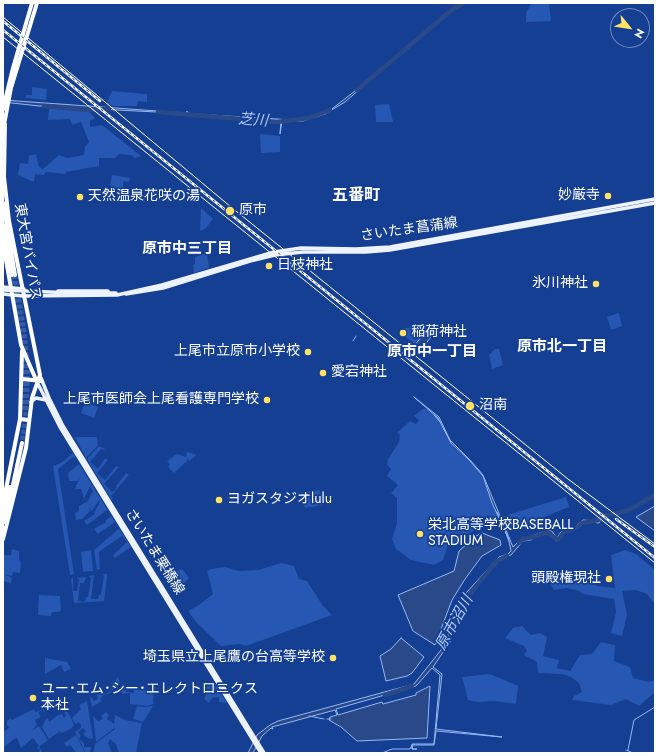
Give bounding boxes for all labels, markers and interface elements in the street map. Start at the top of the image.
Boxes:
north arrow [610,8,650,48]
text: N [630,26,649,41]
water label: 芝川 [237,111,269,131]
district label: 五番町 [332,186,380,206]
place label: 妙厳寺 [558,188,600,204]
place label: 天然温泉花咲の湯 [88,189,200,205]
marker: 妙厳寺 [603,191,613,201]
marker: 天然温泉花咲の湯 [75,192,85,202]
street label: 東大宮バイパス [10,202,44,302]
place label: 原市 [239,203,267,219]
marker: 原市 [224,205,236,217]
street label: さいたま菖蒲線 [359,215,459,245]
district label: 原市中三丁目 [142,240,232,258]
place label: 日枝神社 [277,258,333,274]
marker: 日枝神社 [264,261,274,271]
place label: 氷川神社 [532,276,588,292]
marker: 氷川神社 [591,279,601,289]
place label: 稲荷神社 [411,325,467,341]
marker: 稲荷神社 [398,328,408,338]
district label: 原市北一丁目 [517,338,607,356]
district label: 原市中一丁目 [387,343,477,361]
place label: 上尾市立原市小学校 [174,344,300,360]
marker: 上尾市立原市小学校 [303,347,313,357]
place label: 愛宕神社 [331,365,387,381]
marker: 愛宕神社 [318,368,328,378]
place label: 上尾市医師会上尾看護専門学校 [63,392,259,408]
marker: 上尾市医師会上尾看護専門学校 [262,395,272,405]
place label: 沼南 [479,398,507,414]
marker: 沼南 [464,400,476,412]
place label: ヨガスタジオlulu [227,492,332,508]
marker: ヨガスタジオlulu [214,495,224,505]
street label: さいたま栗橋線 [121,506,187,598]
place label: 栄北高等学校BASEBALL STADIUM [428,518,574,550]
marker: 栄北高等学校BASEBALL STADIUM [415,529,425,539]
place label: 頭殿権現社 [531,571,601,587]
marker: 頭殿権現社 [604,574,614,584]
water label: 原市沼川 [433,592,477,654]
place label: 埼玉県立上尾鷹の台高等学校 [143,650,325,666]
marker: 埼玉県立上尾鷹の台高等学校 [328,653,338,663]
place label: ユー･エム･シー･エレクトロニクス 本社 [41,682,258,714]
marker: ユー･エム･シー･エレクトロニクス 本社 [28,693,38,703]

